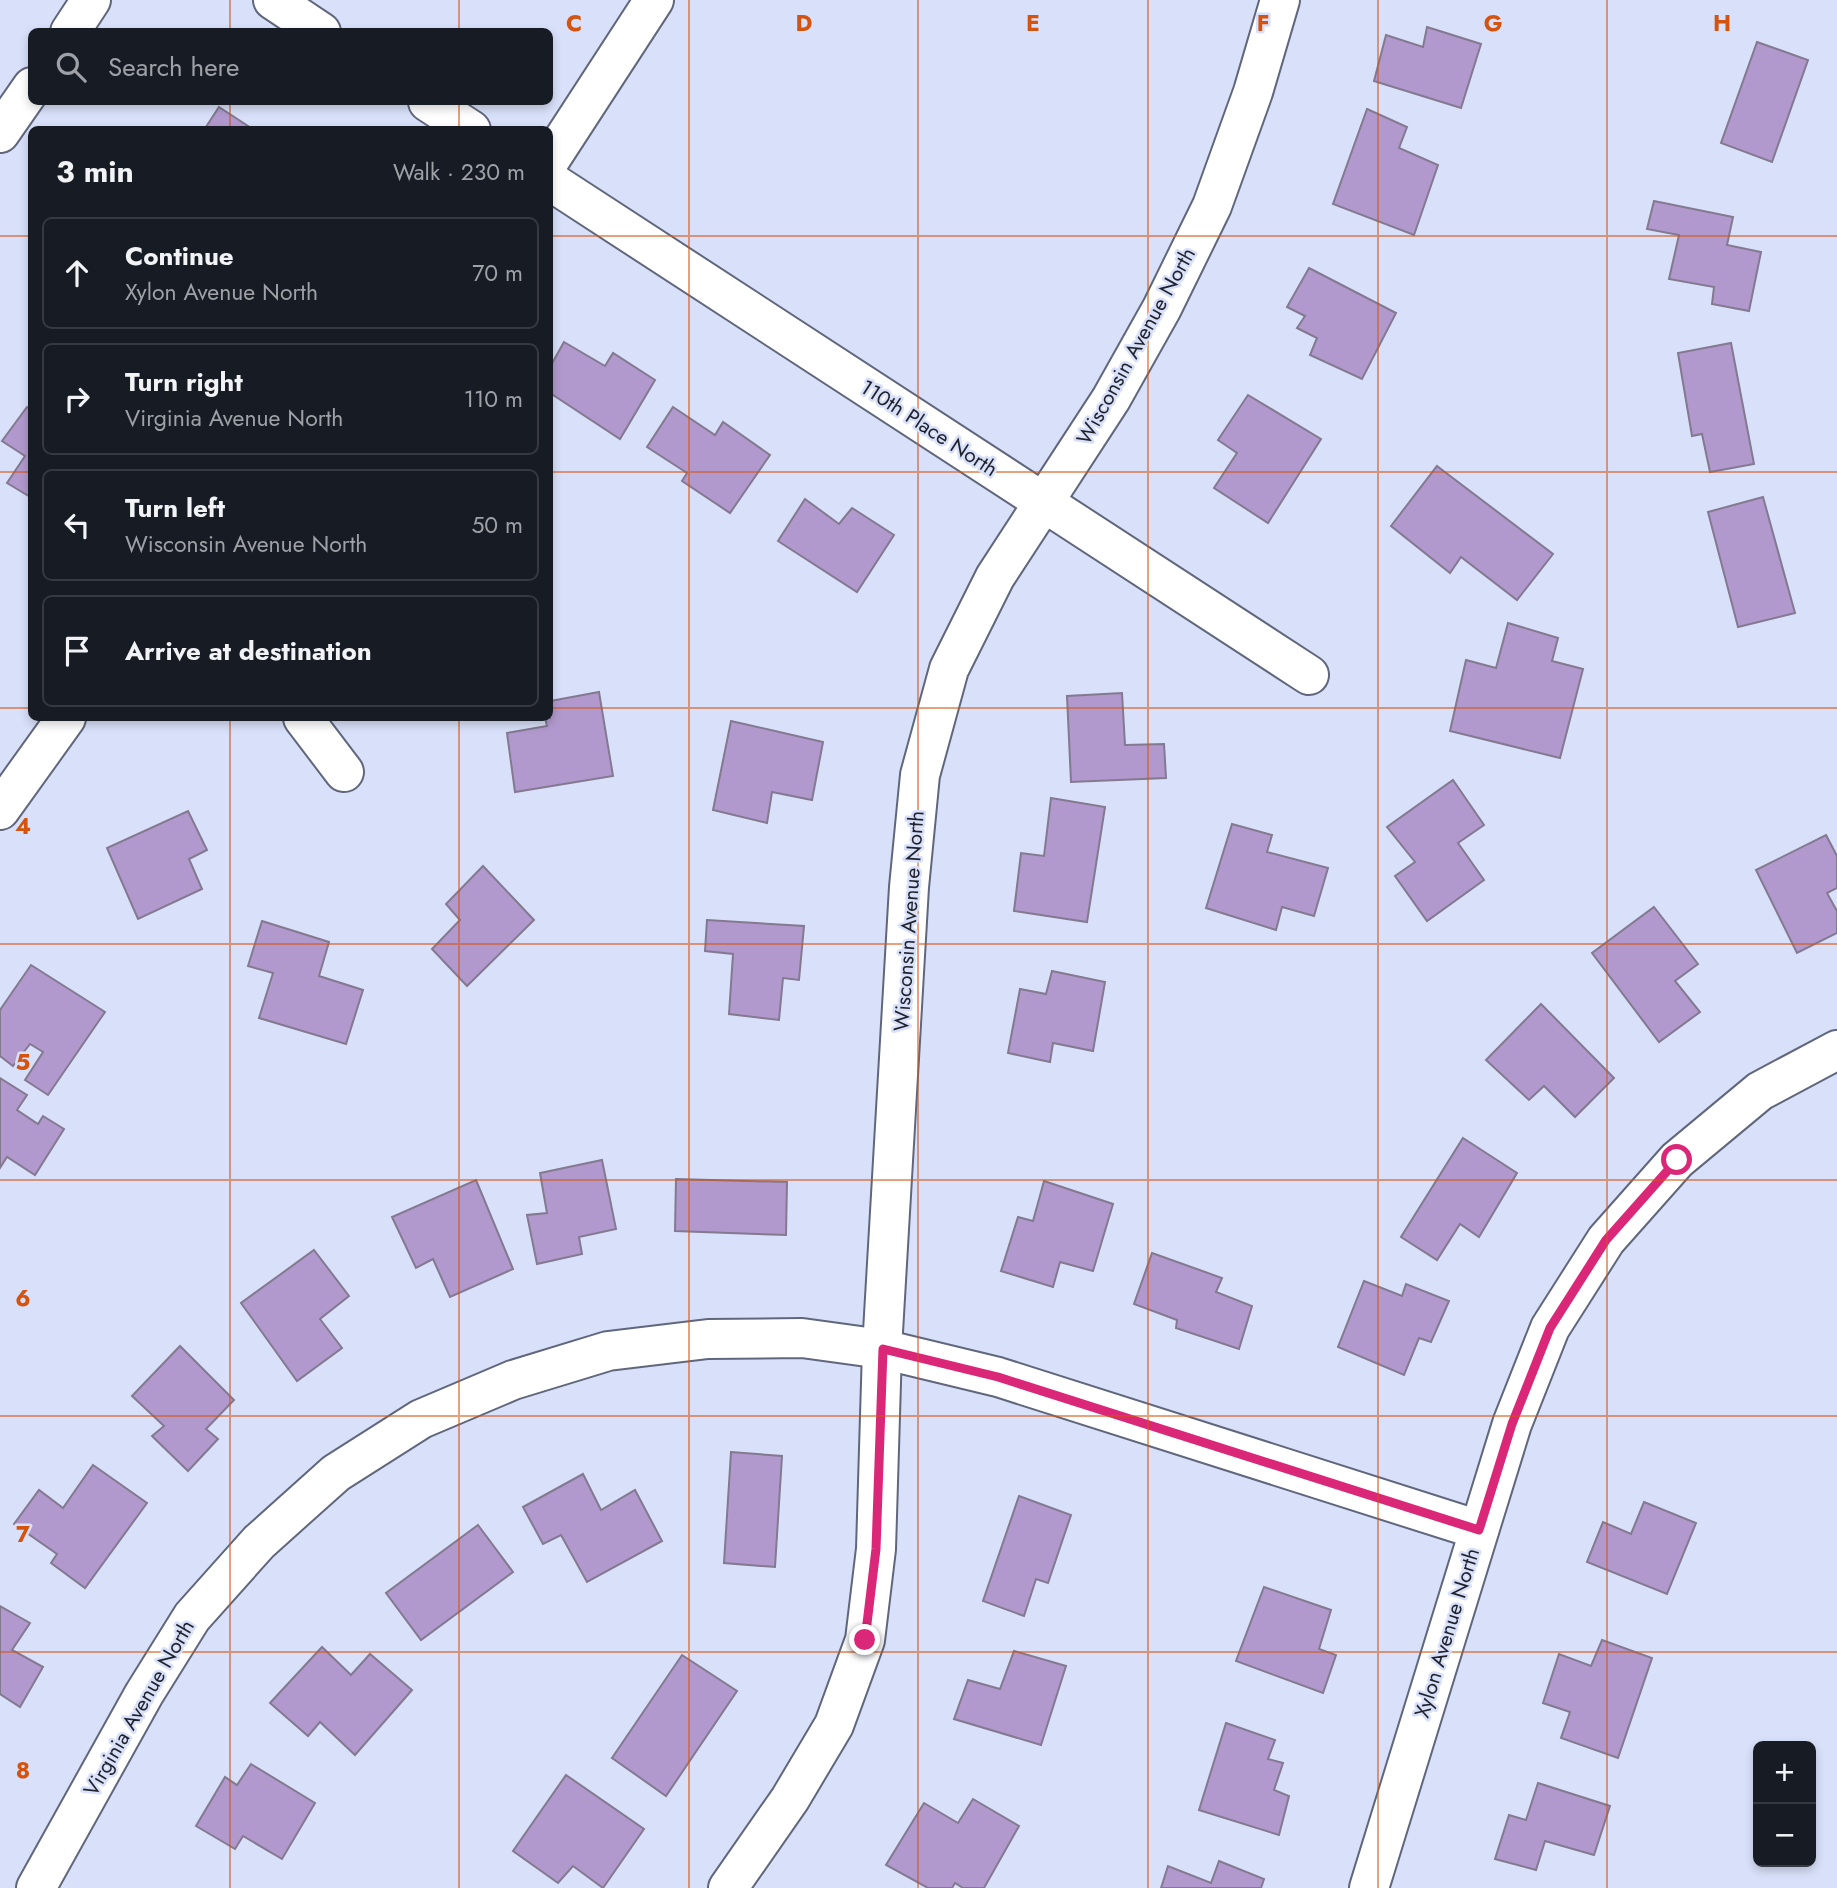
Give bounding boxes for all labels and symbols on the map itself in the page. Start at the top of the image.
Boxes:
text: C [566,6,582,40]
text: D [796,6,813,40]
text: E [1026,6,1040,40]
text: F [1257,6,1269,40]
text: G [1484,6,1502,40]
text: H [1713,6,1731,40]
street label: Wisconsin Avenue North [1069,242,1203,450]
street label: 110th Place North [854,372,1004,484]
text: 4 [15,809,31,843]
street label: Wisconsin Avenue North [886,810,932,1032]
text: 5 [16,1045,30,1079]
route start [1661,1144,1692,1175]
text: 6 [15,1281,31,1315]
text: 7 [16,1517,30,1551]
street label: Xylon Avenue North [1407,1544,1487,1722]
street label: Virginia Avenue North [76,1614,202,1802]
route end [849,1624,880,1655]
text: 8 [16,1753,30,1787]

